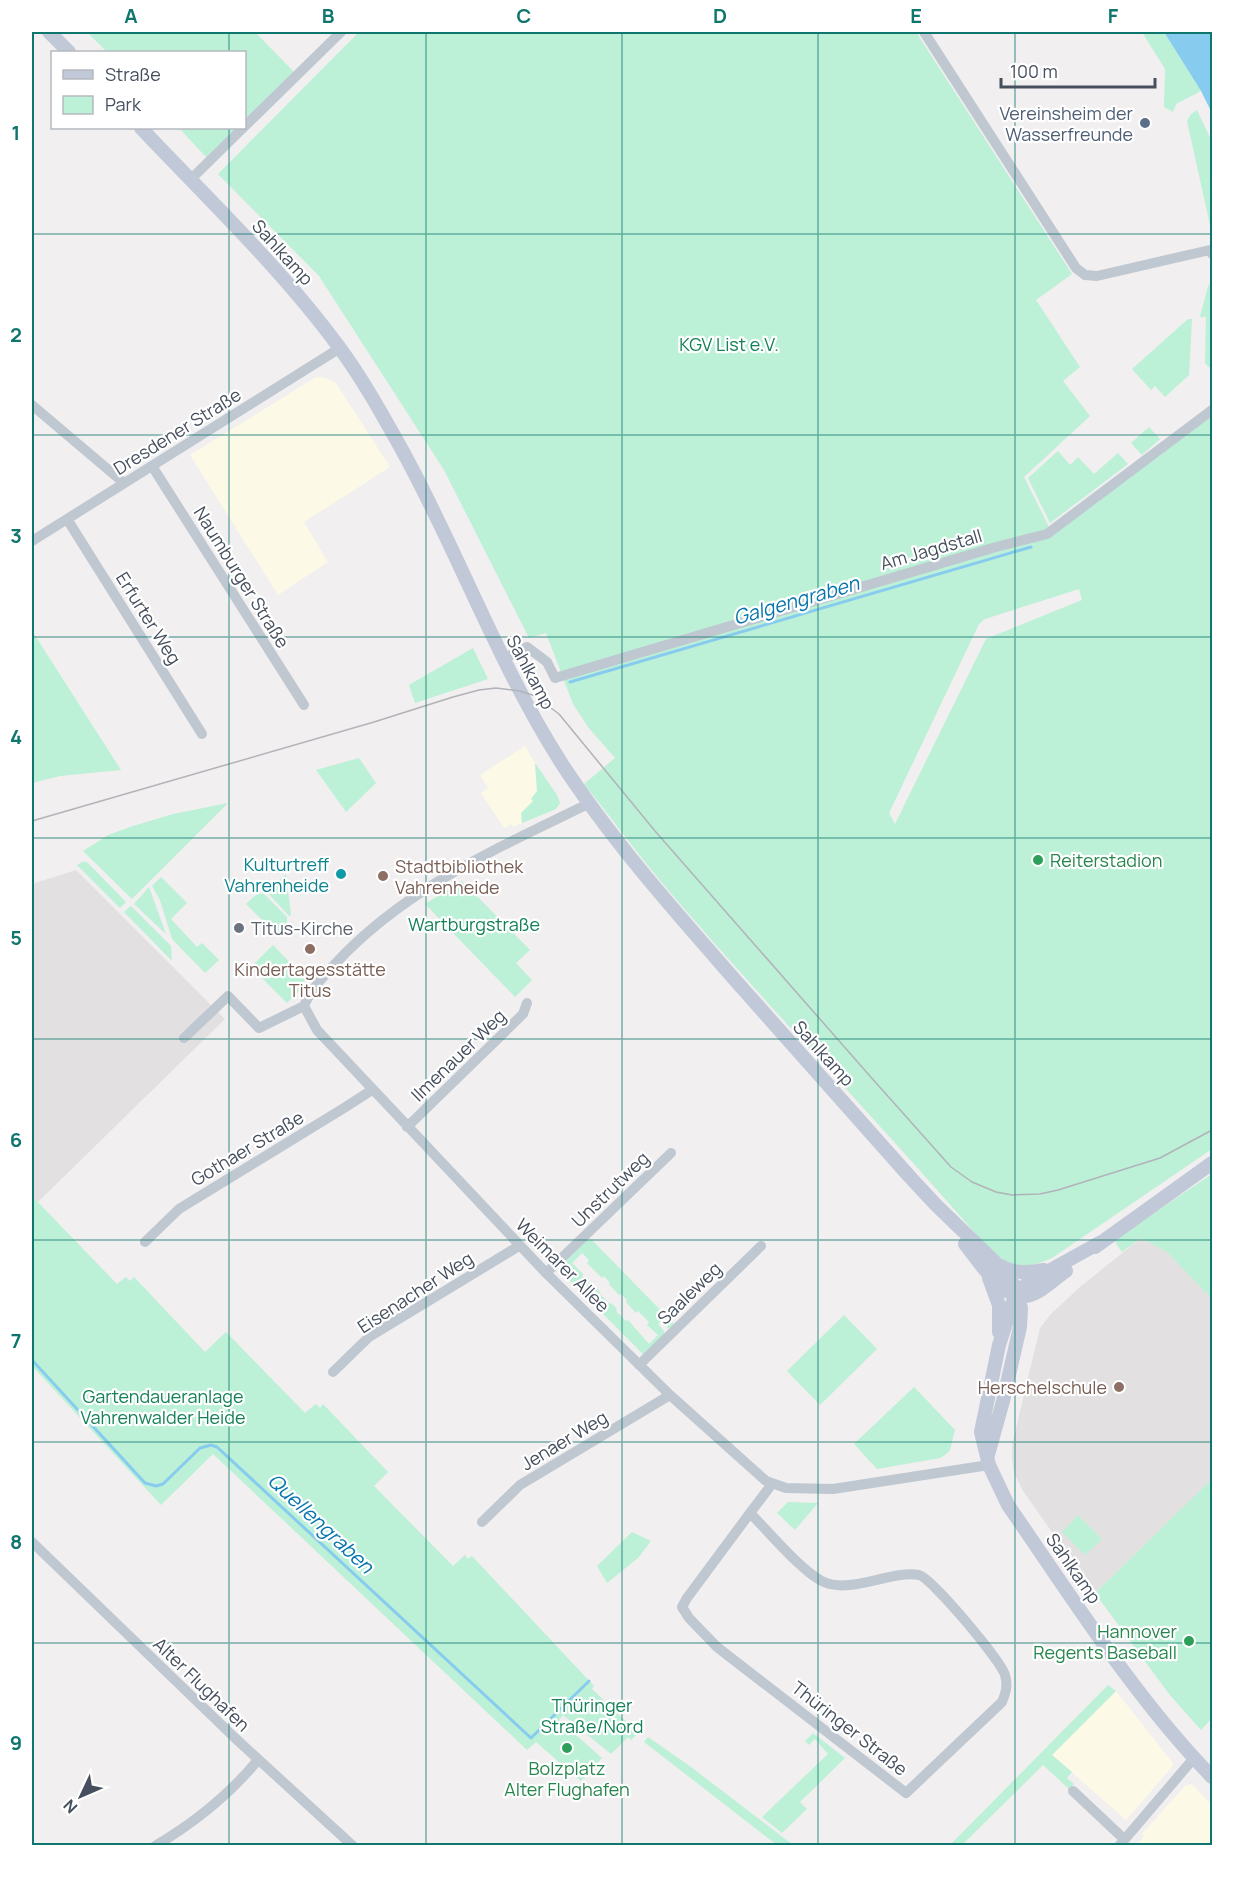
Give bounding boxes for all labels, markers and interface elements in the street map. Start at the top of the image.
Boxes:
text: A [124,2,138,29]
text: B [322,2,335,29]
text: C [517,2,531,29]
text: D [713,2,727,29]
text: E [910,2,922,29]
text: F [1108,2,1119,29]
legend [51,51,246,129]
scale bar [1001,51,1156,89]
text: 100 m [1010,59,1058,83]
text: Straße [105,62,161,86]
text: Park [105,92,142,116]
place label: Vereinsheim der Wasserfreunde [1000,101,1134,146]
marker: Vereinsheim der Wasserfreunde [1138,116,1152,130]
text: 1 [12,119,20,146]
street label: Sahlkamp [247,214,319,290]
text: 2 [10,321,22,348]
park label: KGV List e.V. [679,332,779,356]
street label: Dresdener Straße [109,382,245,480]
street label: Naumburger Straße [189,502,295,652]
text: 3 [10,522,22,549]
street label: Am Jagdstall [877,523,985,575]
street label: Erfurter Weg [111,567,187,669]
water label: Galgengraben [730,569,863,631]
street label: Sahlkamp [501,631,561,713]
text: 4 [10,723,22,750]
place label: Reiterstadion [1050,848,1162,872]
place label: Kulturtreff Vahrenheide [224,852,329,897]
marker: Reiterstadion [1031,853,1045,867]
place label: Stadtbibliothek Vahrenheide [395,854,524,899]
marker: Kulturtreff Vahrenheide [334,867,348,881]
marker: Stadtbibliothek Vahrenheide [376,869,390,883]
park label: Wartburgstraße [408,912,540,936]
place label: Titus-Kirche [251,916,353,940]
marker: Titus-Kirche [232,921,246,935]
text: 5 [10,924,22,951]
marker: Kindertagesstätte Titus [303,942,317,956]
place label: Kindertagesstätte Titus [234,957,386,1002]
street label: Ilmenauer Weg [405,1004,511,1106]
street label: Sahlkamp [788,1015,860,1091]
street label: Gothaer Straße [186,1105,308,1191]
text: 6 [10,1126,22,1153]
street label: Unstrutweg [566,1146,654,1232]
street label: Weimarer Allee [511,1213,615,1317]
street label: Eisenacher Weg [353,1246,477,1338]
street label: Saaleweg [652,1257,726,1329]
text: 7 [11,1327,21,1354]
place label: Herschelschule [978,1375,1107,1399]
marker: Herschelschule [1112,1380,1126,1394]
park label: Gartendaueranlage Vahrenwalder Heide [81,1384,245,1429]
street label: Jenaer Weg [516,1405,612,1475]
water label: Quellengraben [262,1467,381,1580]
text: 8 [10,1528,22,1555]
street label: Sahlkamp [1041,1528,1107,1608]
place label: Hannover Regents Baseball [1033,1619,1178,1664]
street label: Alter Flughafen [149,1632,255,1736]
marker: Hannover Regents Baseball [1182,1634,1196,1648]
street label: Thüringer Straße [787,1675,913,1781]
park label: Thüringer Straße/Nord [541,1693,643,1738]
text: 9 [10,1729,22,1756]
marker: Bolzplatz Alter Flughafen [560,1741,574,1755]
place label: Bolzplatz Alter Flughafen [504,1756,630,1801]
north arrow [51,1766,111,1826]
text: N [58,1795,82,1818]

